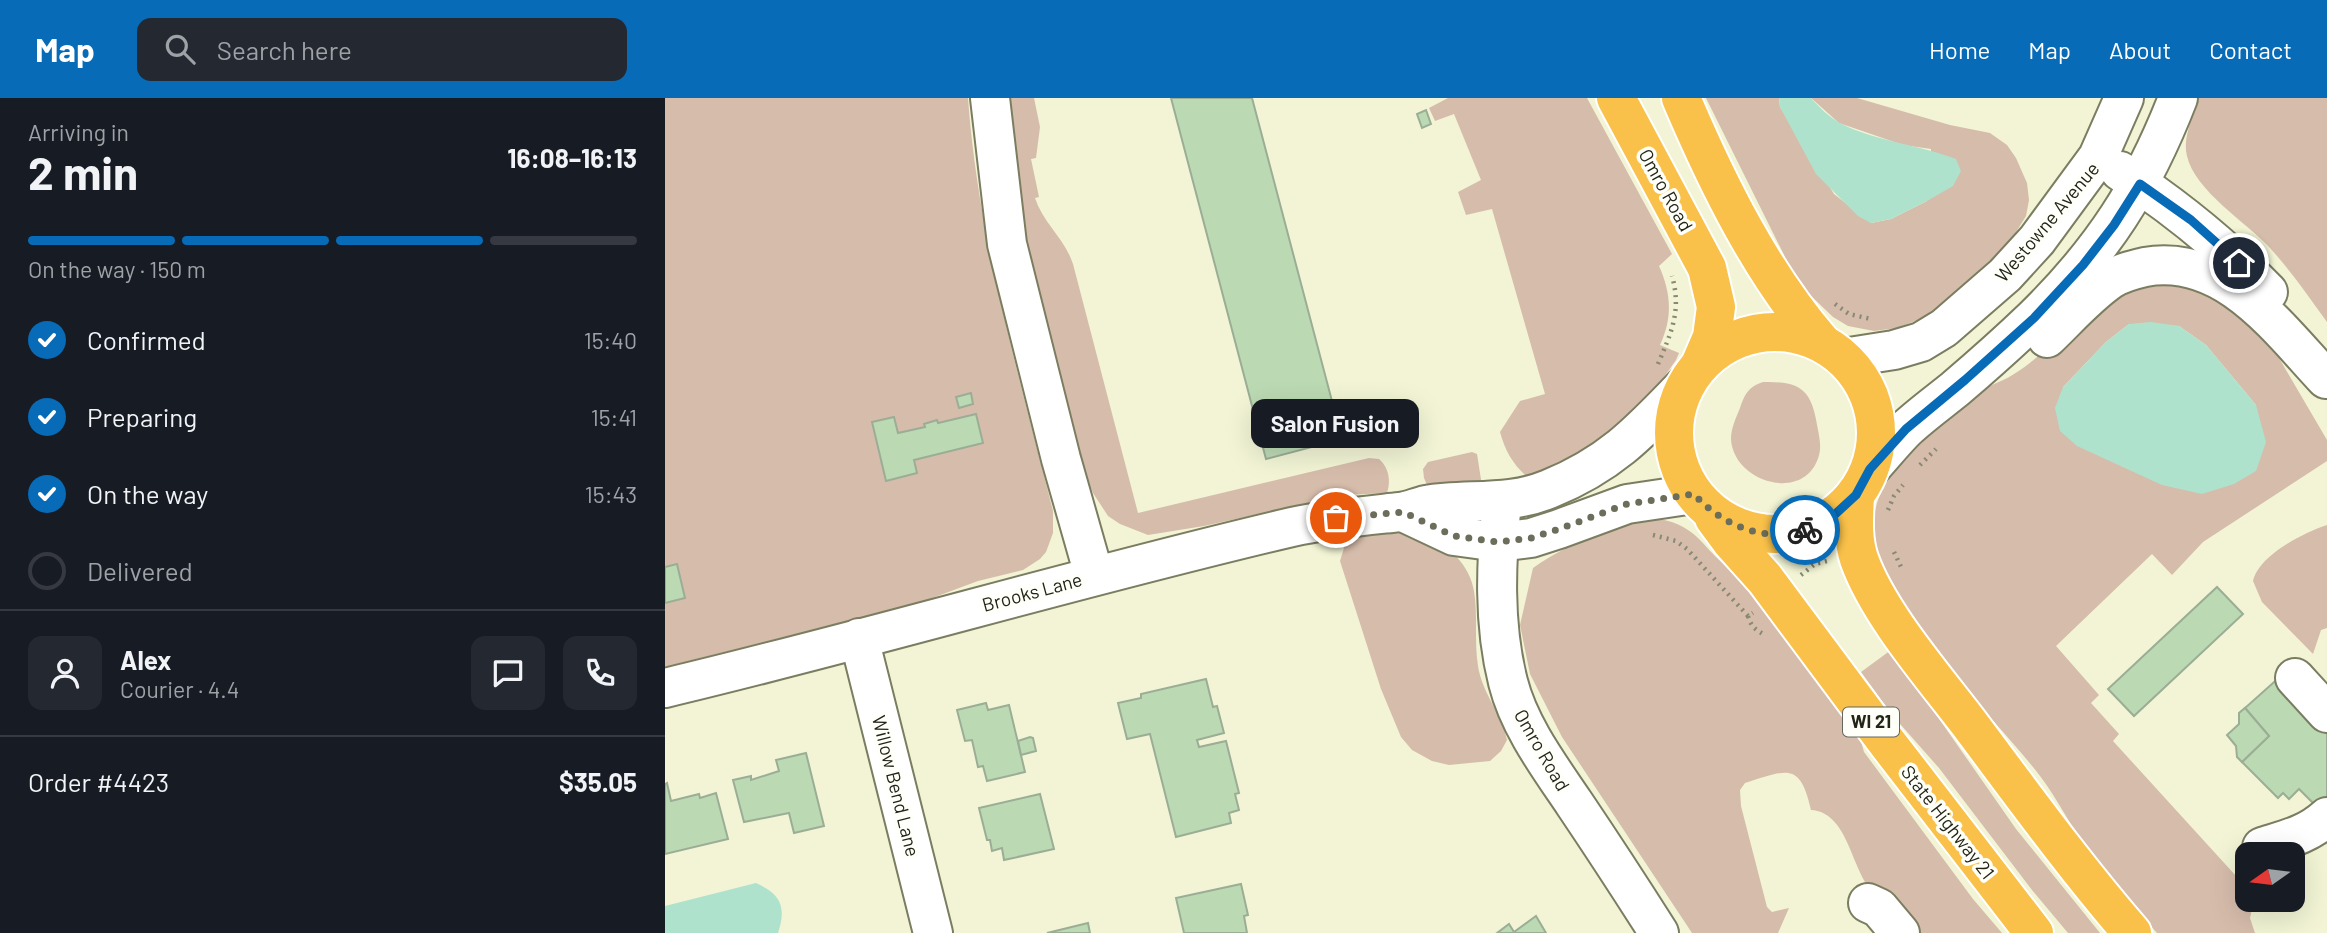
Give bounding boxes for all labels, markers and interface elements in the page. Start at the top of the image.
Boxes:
search box [137,18,627,81]
text: Map [35,29,95,69]
icon: search [161,30,199,68]
text: Search here [217,34,352,65]
text: Home [1929,35,1990,64]
text: Map [2028,35,2071,64]
text: About [2109,35,2171,64]
text: Contact [2209,35,2292,64]
text: Arriving in [28,118,129,146]
text: 16:08–16:13 [507,142,637,173]
text: 2 min [28,144,138,199]
street label: Omro Road [1634,145,1698,235]
street label: Westowne Avenue [1990,157,2103,286]
pin [2209,233,2269,293]
icon: home [2220,244,2258,282]
text: On the way · 150 m [28,255,206,283]
icon: check [28,321,66,359]
text: Confirmed [87,324,206,355]
text: 15:40 [584,326,637,354]
icon: check [28,398,66,436]
callout: Salon Fusion [1252,399,1420,448]
text: Preparing [87,401,197,432]
text: 15:41 [591,403,637,431]
text: Salon Fusion [1271,409,1399,437]
icon: check [28,475,66,513]
text: On the way [87,478,208,509]
text: 15:43 [585,480,637,508]
pin [1306,488,1366,548]
courier [1770,495,1840,565]
icon: bag [1317,499,1355,537]
icon: bike [1786,511,1824,549]
text: Delivered [87,555,193,586]
street label: Brooks Lane [979,567,1084,616]
button: person [28,636,102,710]
button: chat [471,636,545,710]
button: phone [563,636,637,710]
text: Alex [120,644,171,675]
text: Courier · 4.4 [120,675,239,703]
street label: Omro Road [1510,705,1575,795]
road number: WI 21 [1843,708,1899,736]
street label: Willow Bend Lane [868,713,925,859]
street label: State Highway 21 [1897,760,2000,883]
text: Order #4423 [28,766,169,797]
text: $35.05 [559,766,637,797]
north arrow [2235,842,2305,912]
map controls [2235,842,2305,912]

